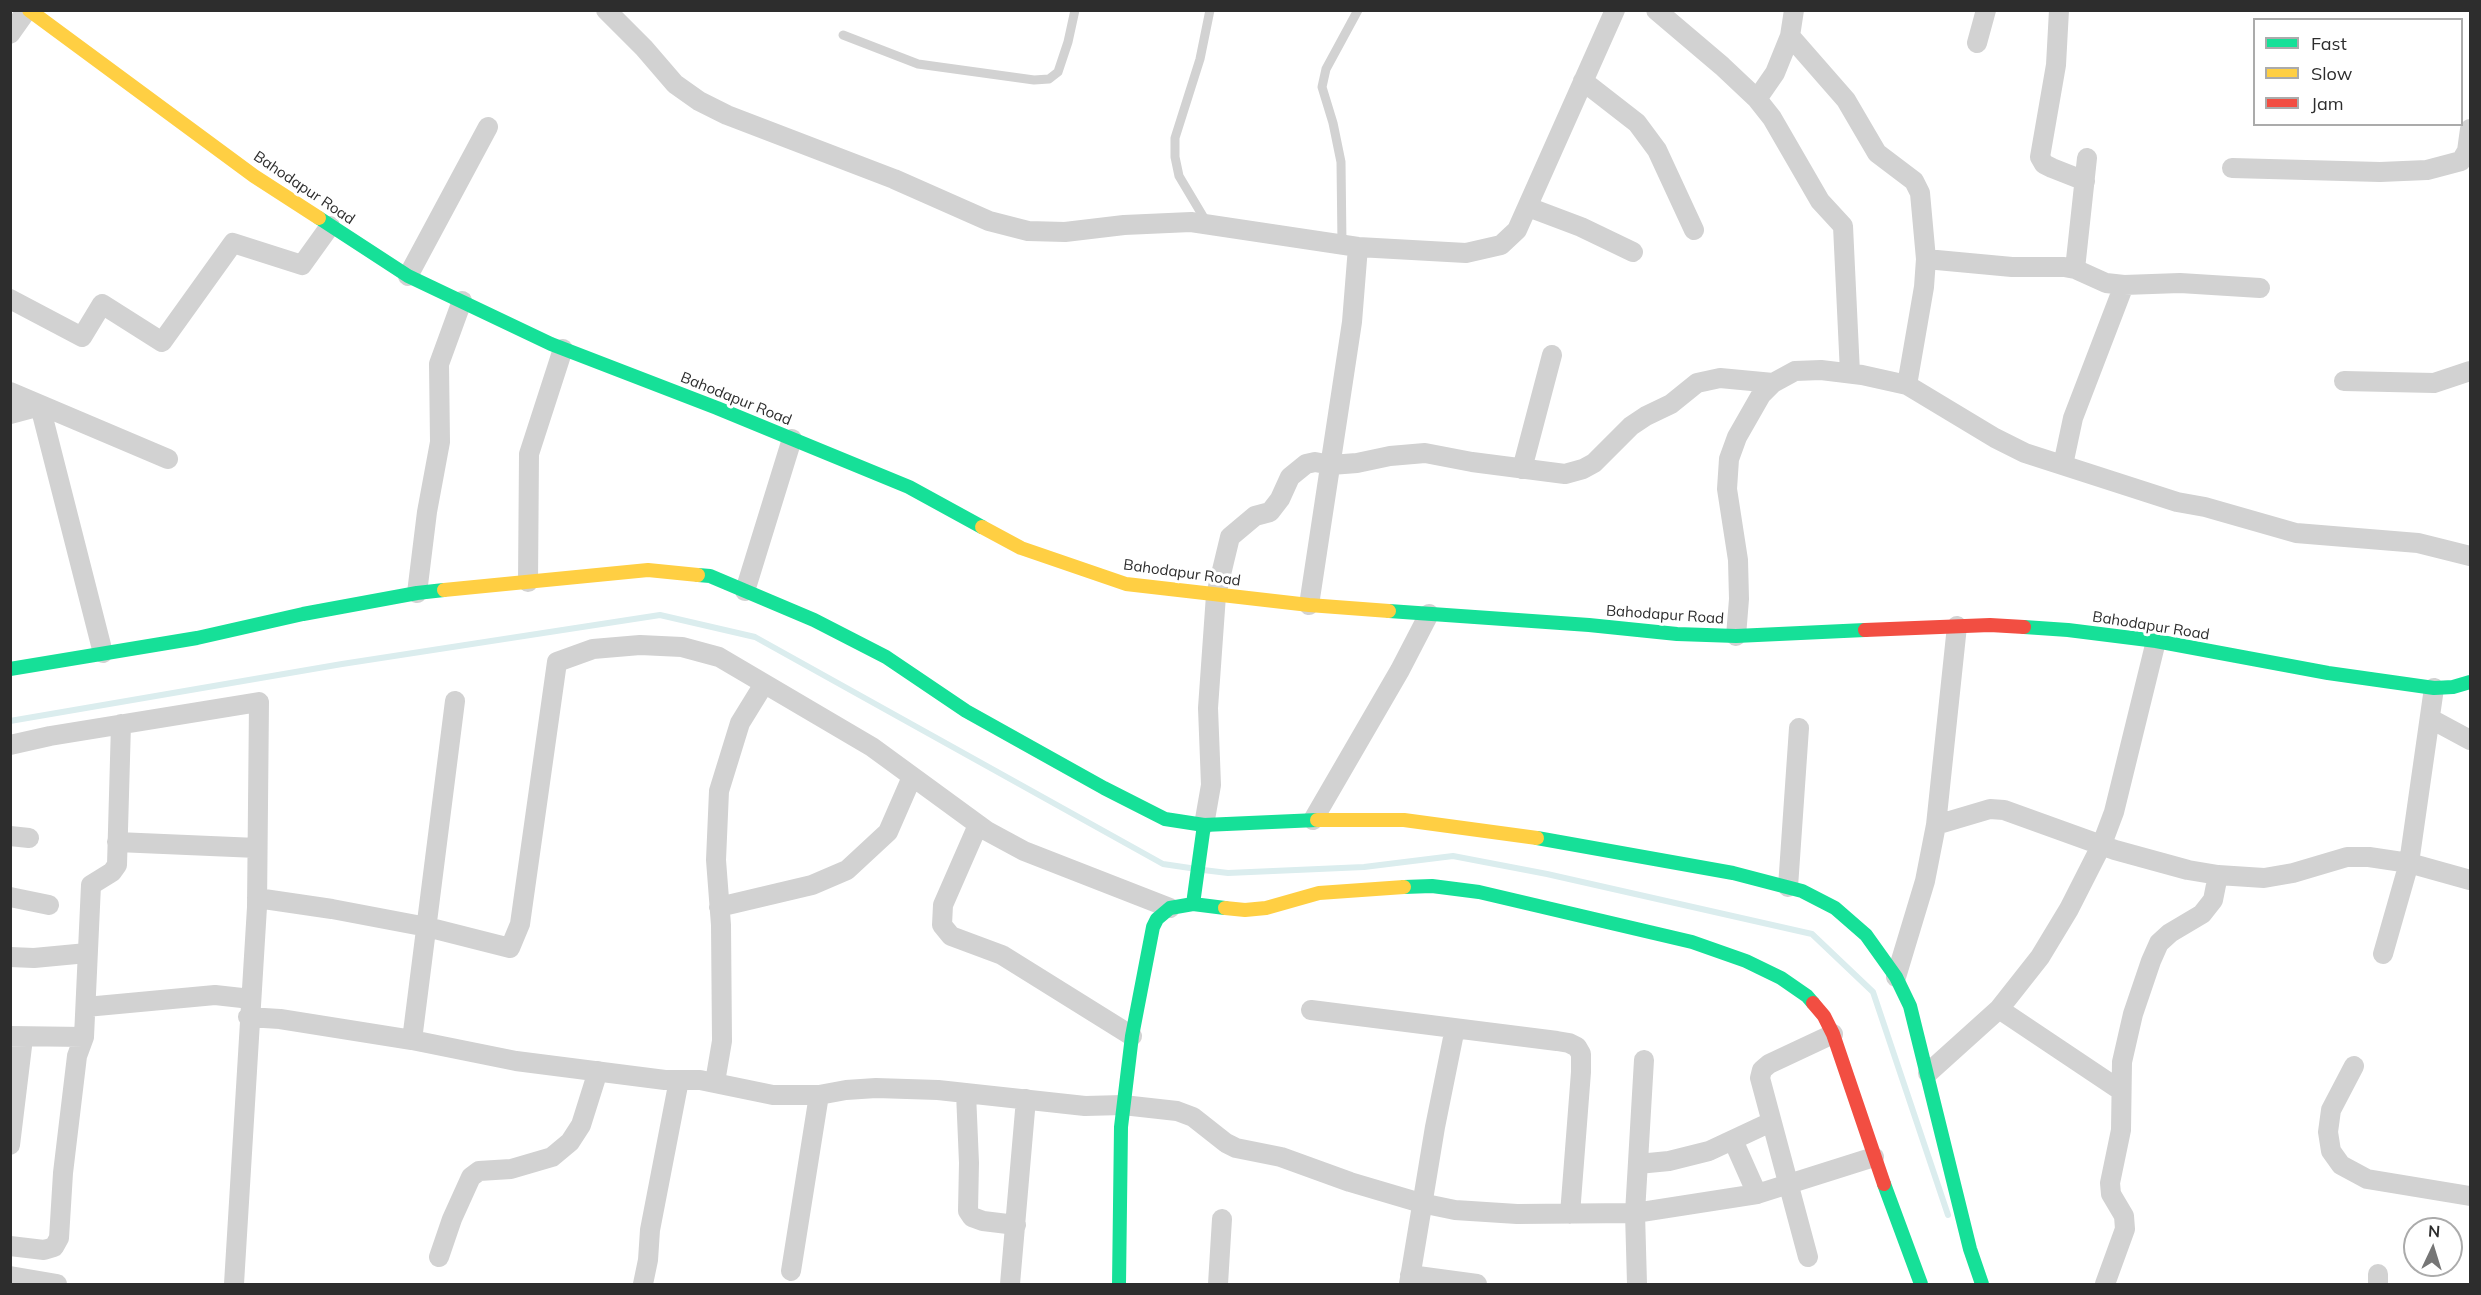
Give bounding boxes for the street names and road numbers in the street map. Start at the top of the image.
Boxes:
street label: Bahodapur Road [250,147,358,229]
street label: Bahodapur Road [678,368,794,430]
street label: Bahodapur Road [1122,556,1242,590]
street label: Bahodapur Road [1605,602,1725,628]
street label: Bahodapur Road [2091,608,2211,644]

